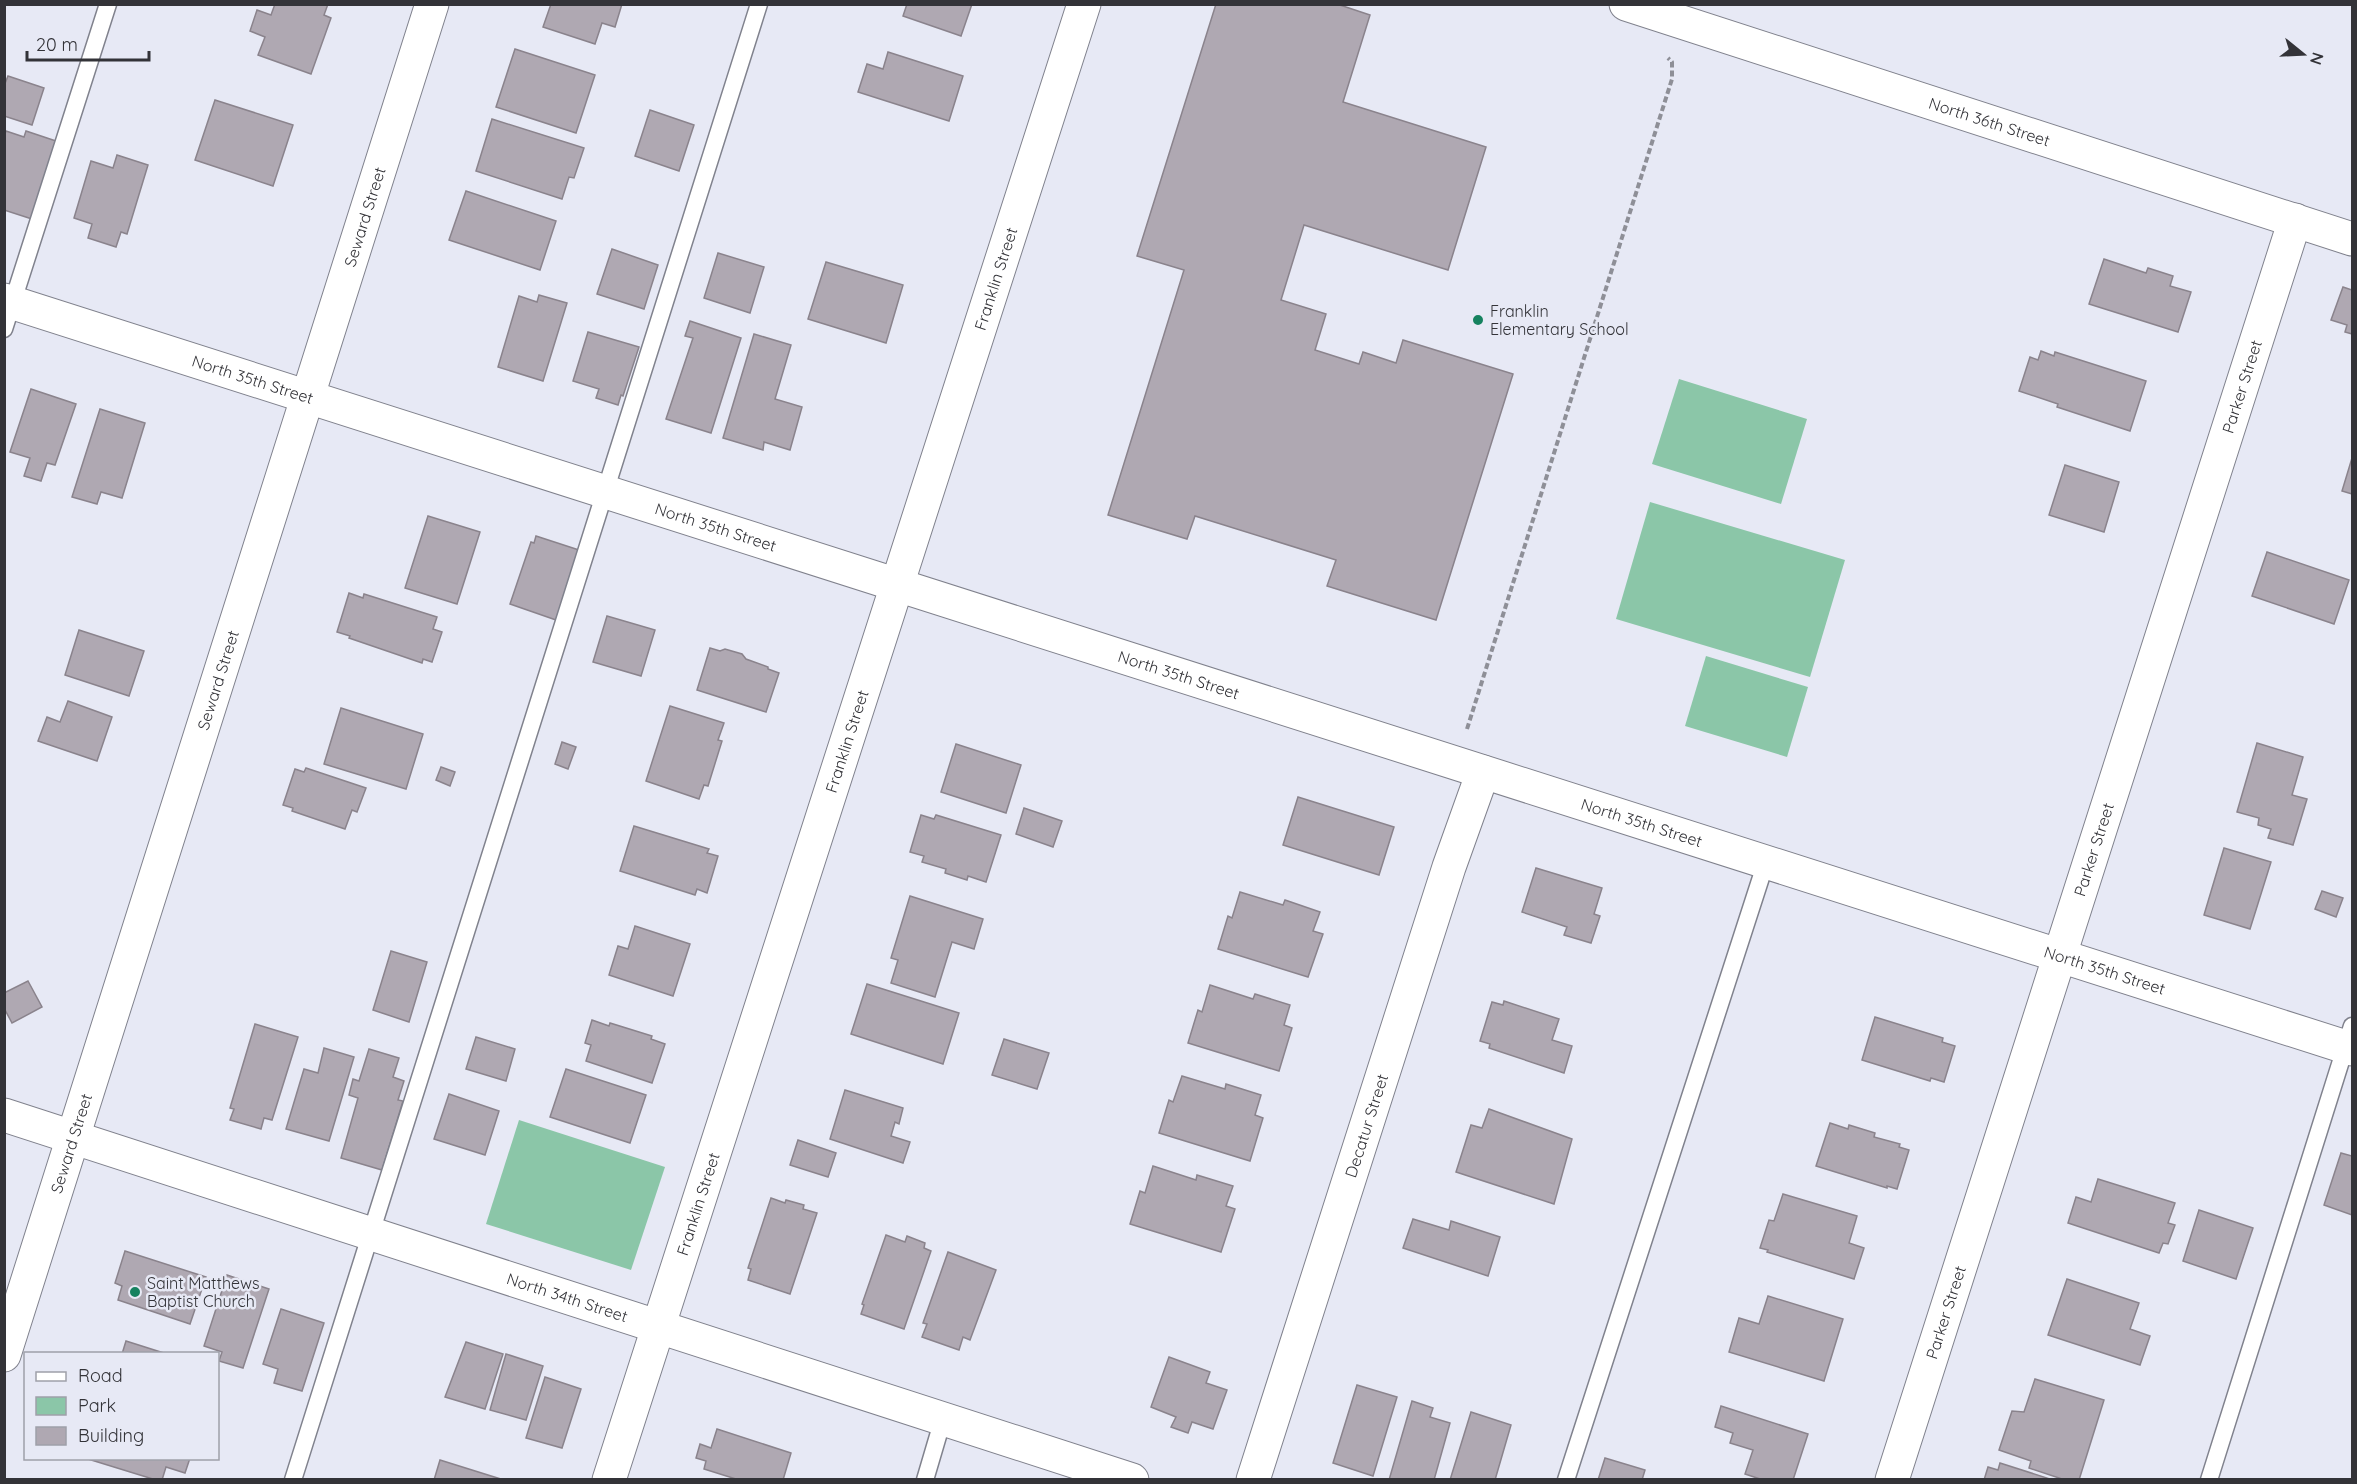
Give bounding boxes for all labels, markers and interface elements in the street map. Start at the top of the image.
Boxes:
scale bar [27,24,148,62]
north arrow [2273,24,2333,84]
text: 20 m [36,33,78,56]
text: N [2306,50,2329,67]
street label: North 36th Street [1926,93,2052,151]
street label: Seward Street [339,164,390,269]
street label: Franklin Street [970,225,1021,333]
place label: Franklin Elementary School [1490,301,1629,339]
marker: Franklin Elementary School [1471,313,1485,327]
street label: Parker Street [2217,337,2266,436]
street label: North 35th Street [189,351,316,408]
street label: North 35th Street [653,498,779,556]
street label: Seward Street [193,628,243,732]
street label: North 35th Street [1116,646,1242,703]
street label: Franklin Street [821,687,873,795]
street label: North 35th Street [1579,794,1705,851]
street label: Parker Street [2069,800,2118,899]
street label: North 35th Street [2042,941,2168,999]
street label: Decatur Street [1340,1071,1392,1180]
street label: Seward Street [46,1091,96,1196]
street label: Franklin Street [672,1150,724,1258]
street label: Parker Street [1921,1263,1970,1362]
street label: North 34th Street [504,1268,630,1326]
place label: Saint Matthews Baptist Church [147,1273,260,1311]
marker: Saint Matthews Baptist Church [128,1285,142,1299]
legend [24,1352,219,1460]
text: Road [78,1364,123,1387]
text: Park [78,1394,116,1417]
text: Building [78,1424,144,1447]

